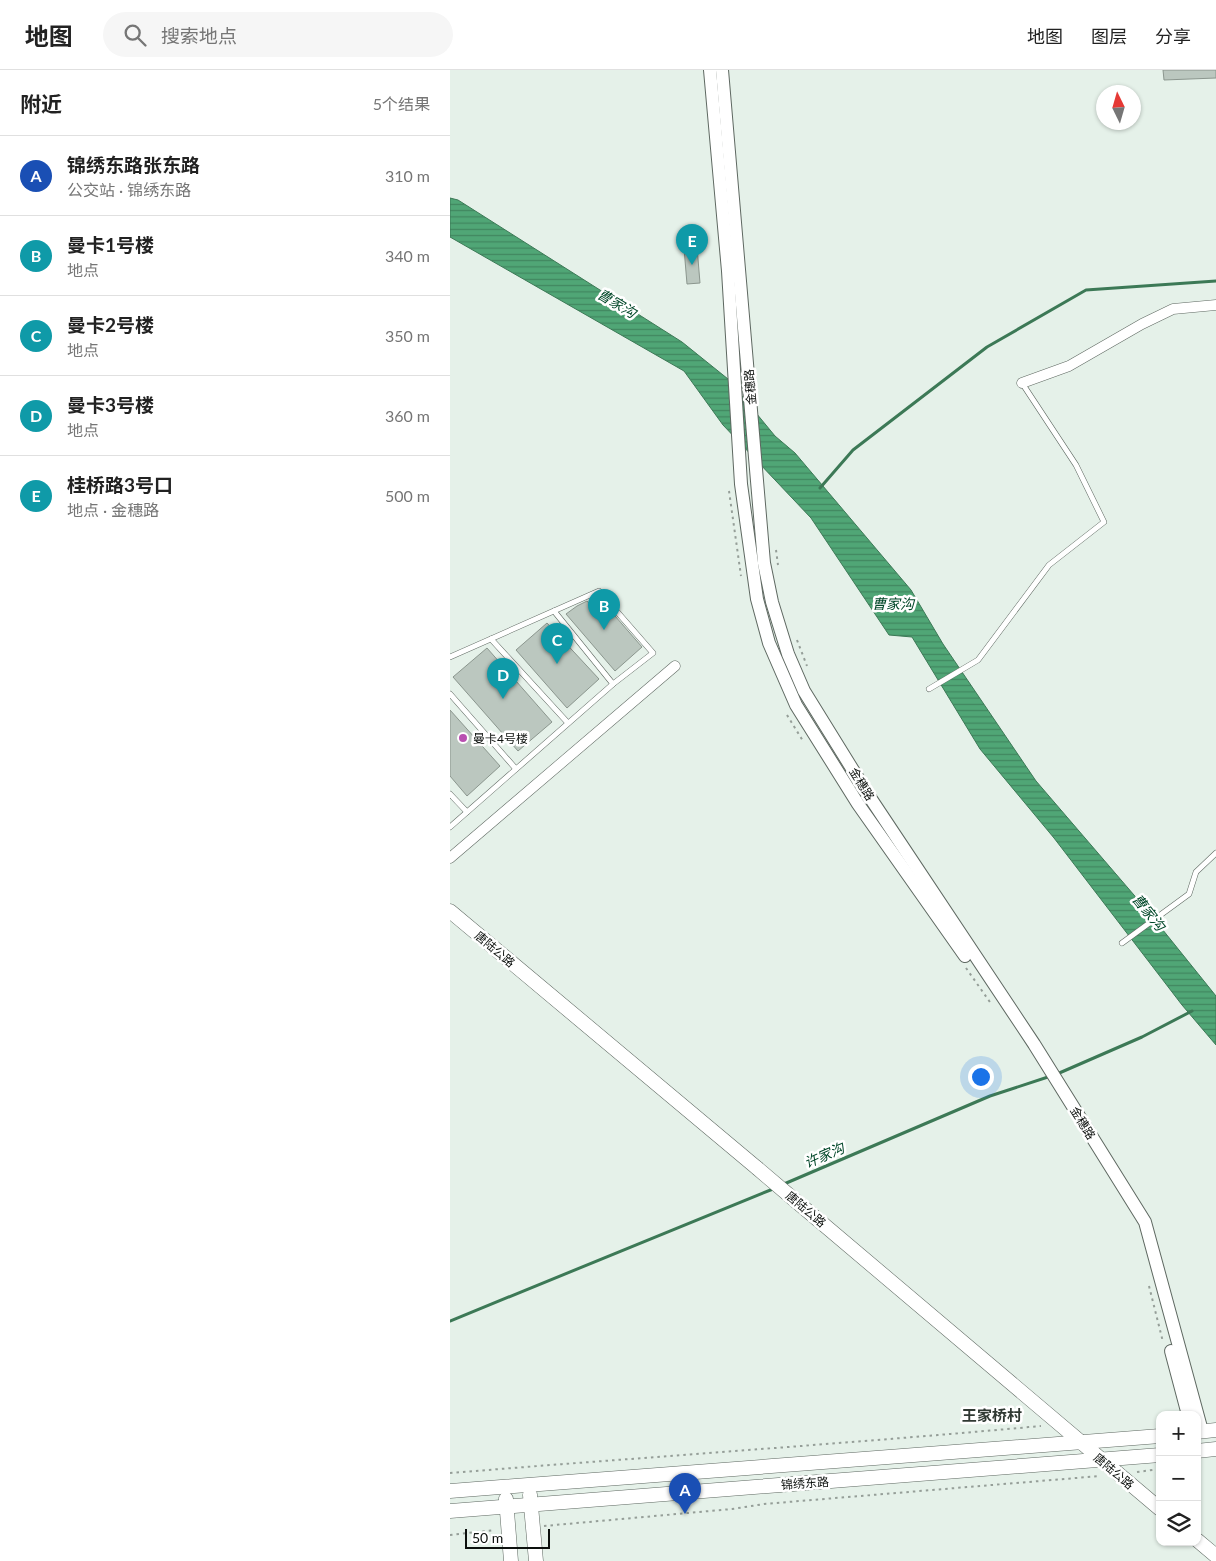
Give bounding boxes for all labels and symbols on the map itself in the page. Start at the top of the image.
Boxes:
north arrow [1096,85,1141,130]
pin: E [676,224,708,265]
water label: 曹家沟 [595,285,641,322]
street label: 金穗路 [741,368,759,406]
pin: B [588,589,620,630]
water label: 曹家沟 [872,595,916,612]
pin: C [541,623,573,664]
pin: D [487,658,519,699]
place label: 曼卡4号楼 [473,731,528,746]
marker: 曼卡4号楼 [457,732,469,744]
street label: 金穗路 [846,765,878,803]
water label: 曹家沟 [1129,890,1170,935]
street label: 唐陆公路 [472,928,518,970]
your location [968,1064,994,1090]
street label: 金穗路 [1067,1104,1099,1142]
water label: 许家沟 [801,1138,848,1171]
street label: 唐陆公路 [783,1188,829,1230]
district label: 王家桥村 [962,1406,1022,1424]
street label: 唐陆公路 [1091,1450,1137,1492]
pin: A [669,1473,701,1514]
street label: 锦绣东路 [781,1474,829,1492]
scale bar [465,1526,550,1549]

